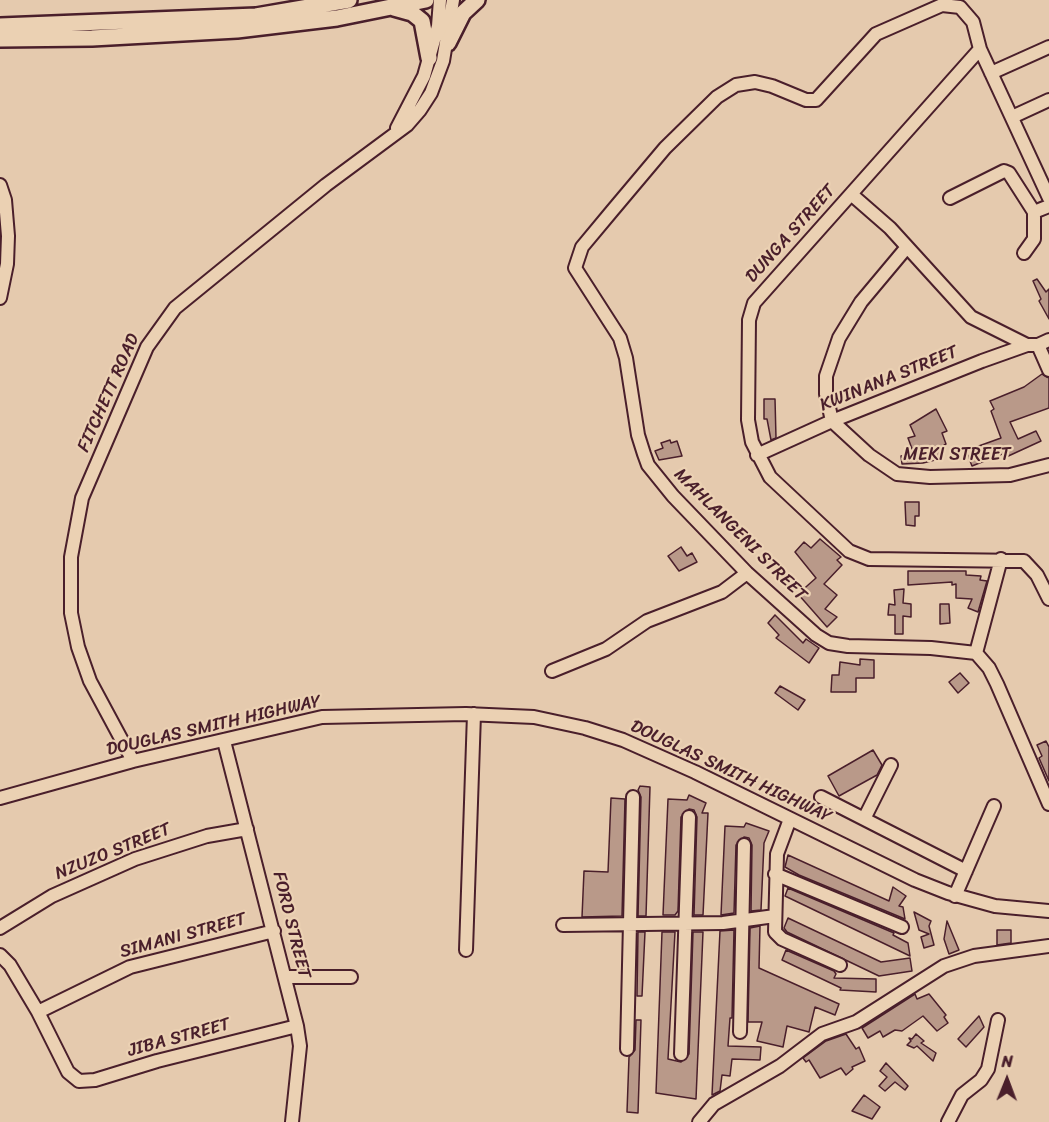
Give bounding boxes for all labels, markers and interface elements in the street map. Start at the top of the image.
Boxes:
street label: DUNGA STREET [741,181,841,287]
street label: FITCHETT ROAD [73,330,145,456]
street label: KWINANA STREET [817,341,961,417]
street label: MEKI STREET [903,444,1011,466]
street label: MAHLANGENI STREET [669,464,811,606]
street label: DOUGLAS SMITH HIGHWAY [105,691,323,761]
street label: DOUGLAS SMITH HIGHWAY [627,716,835,828]
street label: NZUZO STREET [52,819,174,885]
street label: FORD STREET [267,869,315,981]
street label: SIMANI STREET [117,909,249,963]
street label: JIBA STREET [125,1014,233,1062]
text: N [1002,1047,1013,1076]
north arrow [977,1050,1037,1110]

